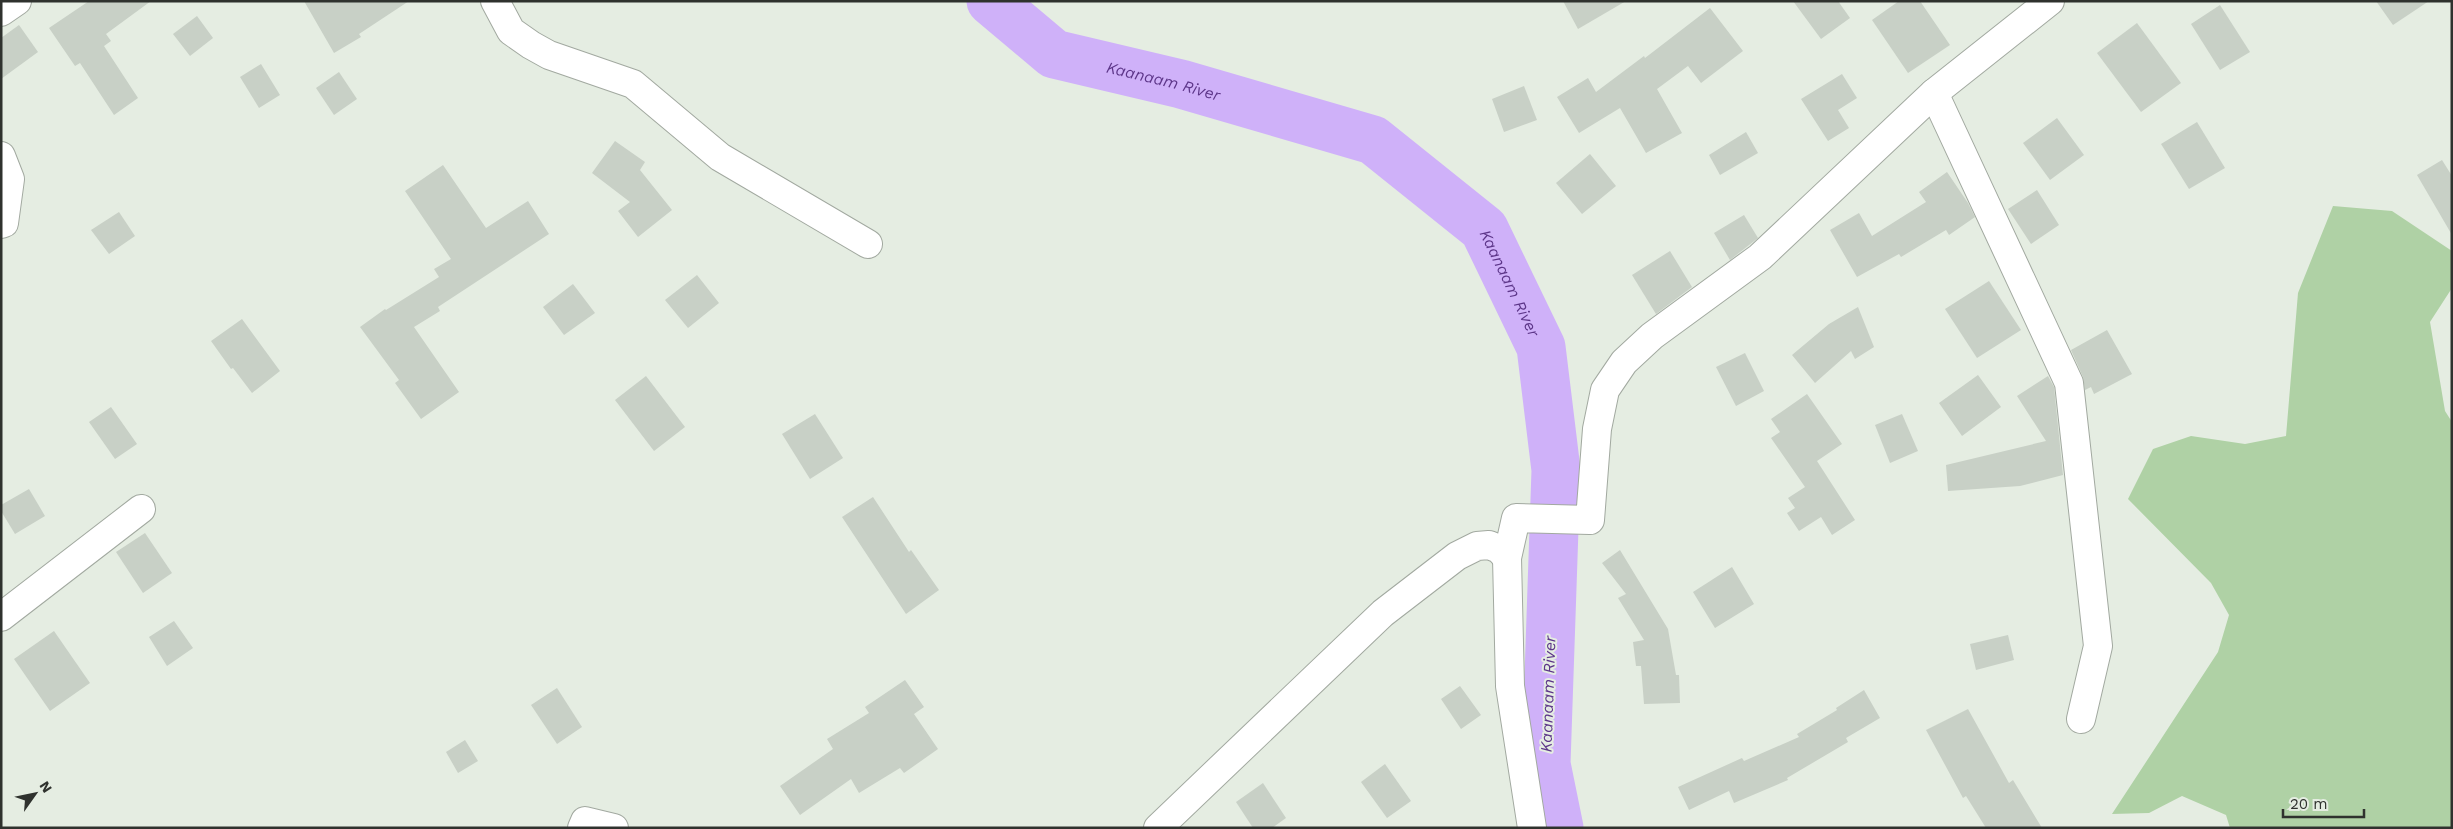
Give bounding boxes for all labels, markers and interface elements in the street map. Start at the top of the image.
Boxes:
water label: Kaanaam River [1105,57,1223,105]
water label: Kaanaam River [1476,226,1544,340]
water label: Kaanaam River [1536,635,1560,753]
north arrow [10,769,60,819]
text: N [36,778,55,796]
scale bar [2283,786,2364,818]
text: 20 m [2290,795,2328,813]

